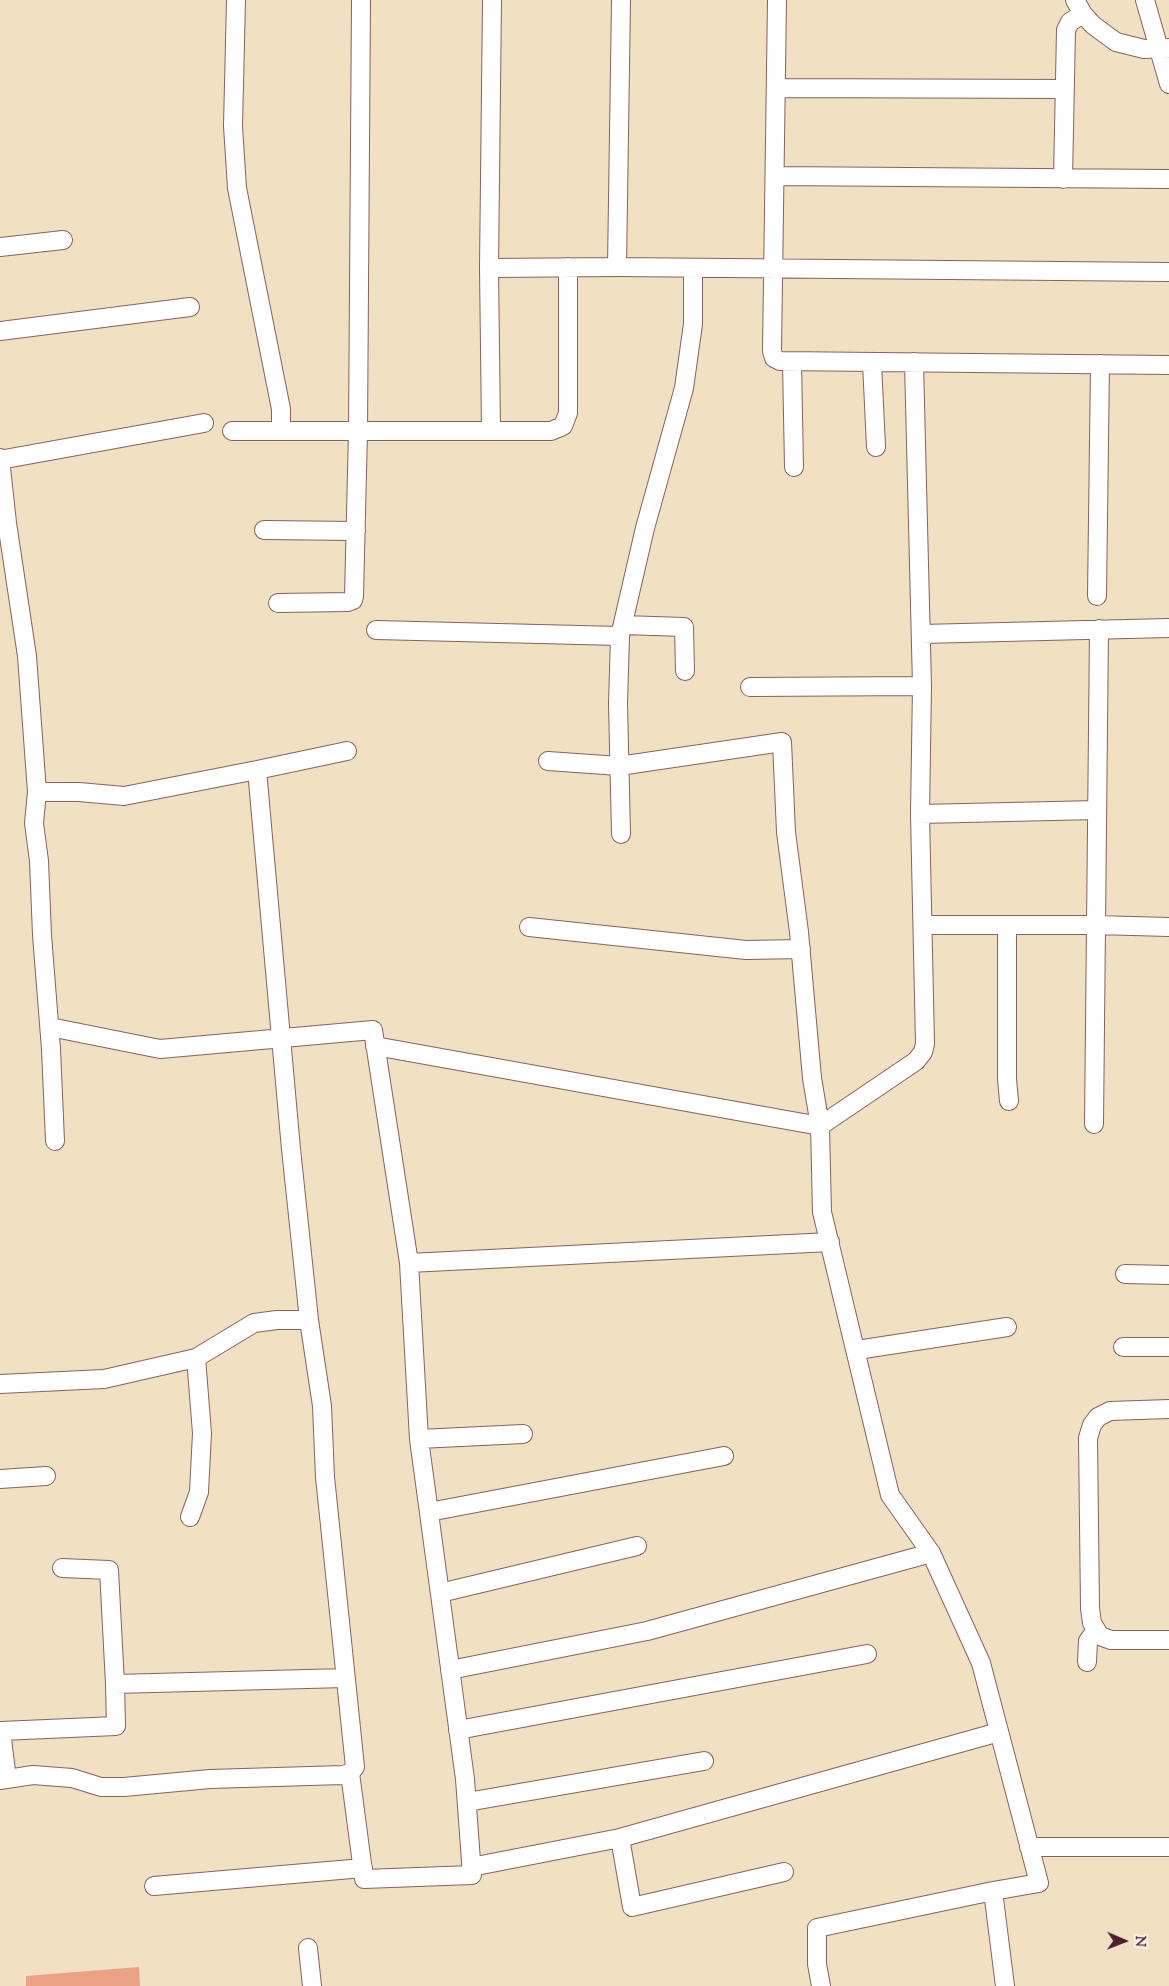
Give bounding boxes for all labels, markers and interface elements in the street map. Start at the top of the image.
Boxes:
north arrow [1099,1916,1149,1966]
text: N [1129,1935,1149,1947]

